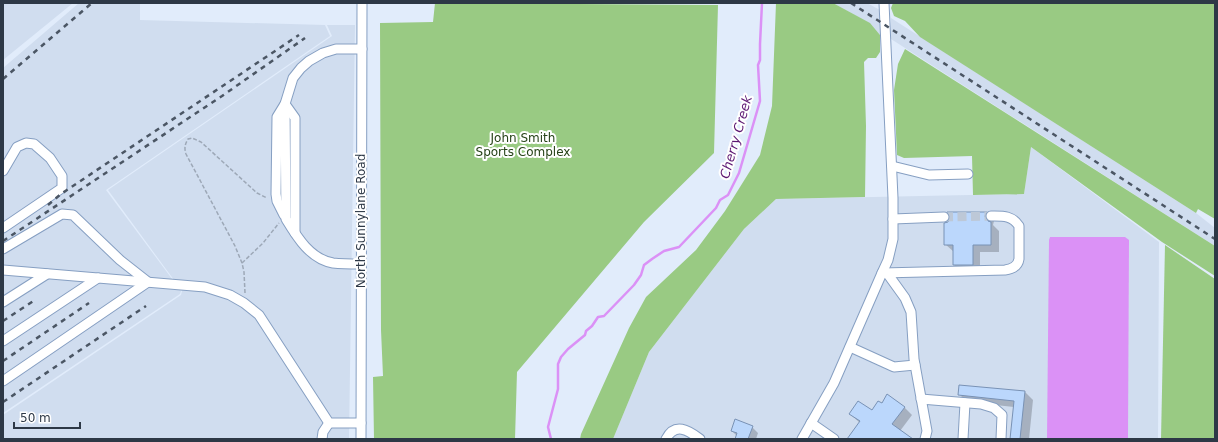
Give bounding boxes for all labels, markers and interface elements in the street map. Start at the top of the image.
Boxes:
water label: Cherry Creek [717,93,755,180]
park label: John Smith Sports Complex [476,131,570,159]
street label: North Sunnylane Road [354,154,368,288]
scale bar [14,404,80,430]
text: 50 m [20,411,51,425]

